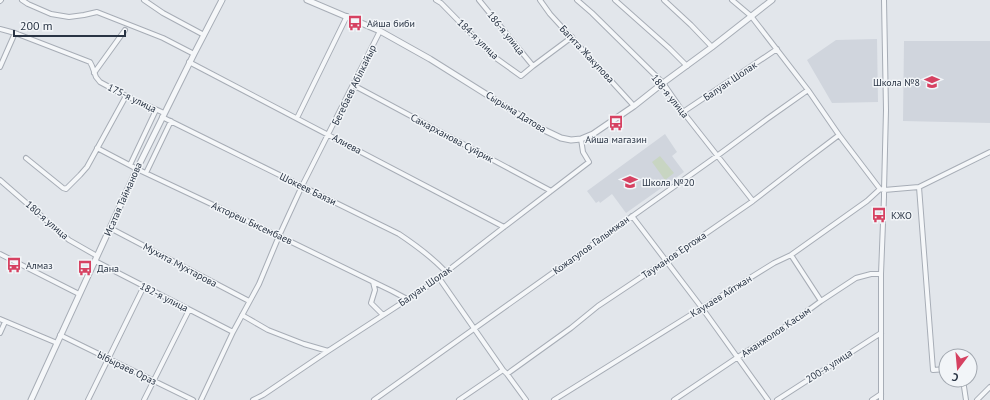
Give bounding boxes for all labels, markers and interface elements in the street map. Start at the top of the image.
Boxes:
street label: 186-я улица [484,8,528,58]
scale bar [14,12,125,38]
bus stop icon: Айша биби [346,14,364,32]
street label: 184-я улица [454,16,502,62]
place label: Айша биби [367,17,415,30]
text: 200 m [20,18,53,33]
street label: Багита Жакупова [557,22,617,86]
street label: Бегебаев Абілкайыр [329,43,379,127]
street label: Балуан Шолак [701,58,760,104]
street label: 188-я улица [648,71,692,121]
school or university icon: Школа №8 [923,73,941,91]
place label: Школа №8 [873,76,920,89]
street label: 175-я улица [105,81,159,115]
street label: Сырыма Датова [483,88,549,136]
street label: Самарханова Суйрик [408,111,496,165]
bus stop icon: Айша магазин [607,114,625,132]
street label: Алиева [330,131,364,157]
place label: Айша магазин [585,133,647,146]
street label: Исатая Тайманова [101,160,145,238]
street label: Шокеев Баязи [277,170,339,208]
school or university icon: Школа №20 [621,173,639,191]
place label: Школа №20 [642,176,695,189]
street label: 180-я улица [23,198,71,242]
street label: Актореш Бисембаев [210,199,294,247]
bus stop icon: КЖО [870,206,888,224]
place label: КЖО [891,209,912,222]
street label: Кожагулов Галымжан [550,213,632,277]
street label: Тауманов Ергожа [639,229,709,281]
street label: Мухита Мухтарова [141,240,219,290]
bus stop icon: Алмаз [5,256,23,274]
place label: Алмаз [26,259,53,272]
bus stop icon: Дана [76,259,94,277]
place label: Дана [97,262,119,275]
street label: Балуан Шолак [396,263,454,309]
street label: Каукаев Айтжан [688,272,754,320]
street label: 182-я улица [138,279,191,315]
street label: Аманжолов Касым [739,304,813,360]
street label: 200-я улица [803,346,855,386]
street label: Ыбыраев Ораз [95,348,159,388]
north arrow [938,348,978,388]
text: С [950,370,960,385]

